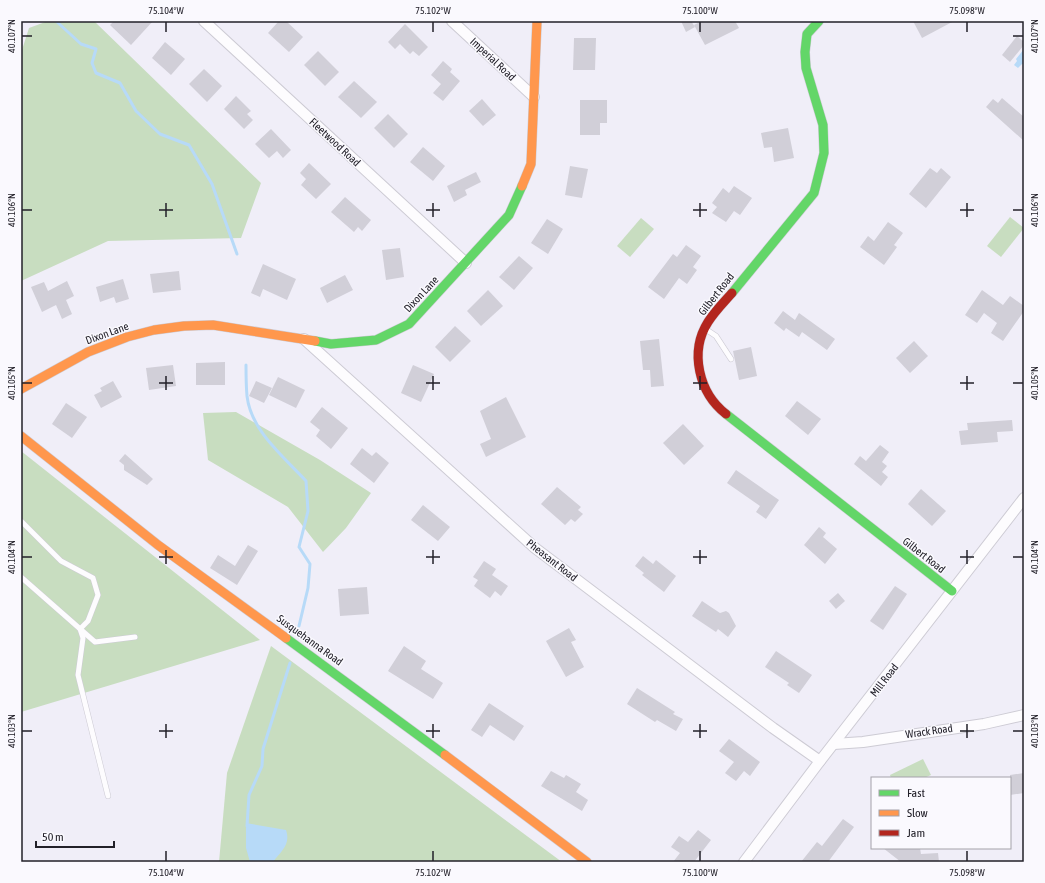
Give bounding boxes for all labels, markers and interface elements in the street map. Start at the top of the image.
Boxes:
text: 75.104°W [148,5,184,16]
text: 75.102°W [415,5,451,16]
text: 75.100°W [682,5,718,16]
text: 75.098°W [949,5,985,16]
text: 40.107°N [6,19,17,53]
text: 40.107°N [1029,19,1040,53]
street label: Imperial Road [468,35,518,83]
street label: Fleetwood Road [307,115,363,169]
text: 40.106°N [6,193,17,227]
text: 40.106°N [1029,193,1040,227]
street label: Gilbert Road [696,270,736,318]
street label: Dixon Lane [401,274,441,314]
street label: Dixon Lane [84,320,130,346]
text: 40.105°N [6,366,17,400]
text: 40.105°N [1029,366,1040,400]
street label: Gilbert Road [900,535,948,575]
street label: Pheasant Road [524,537,580,583]
text: 40.104°N [6,540,17,574]
text: 40.104°N [1029,540,1040,574]
street label: Susquehanna Road [275,612,345,668]
street label: Mill Road [867,661,901,699]
text: 40.103°N [6,714,17,748]
text: 40.103°N [1029,714,1040,748]
street label: Wrack Road [905,722,953,740]
legend [871,777,1011,849]
text: Fast [907,786,925,800]
text: Slow [907,806,928,820]
scale bar [36,823,114,849]
text: Jam [907,826,925,840]
text: 50 m [42,830,64,844]
text: 75.104°W [148,867,184,878]
text: 75.102°W [415,867,451,878]
text: 75.100°W [682,867,718,878]
text: 75.098°W [949,867,985,878]

